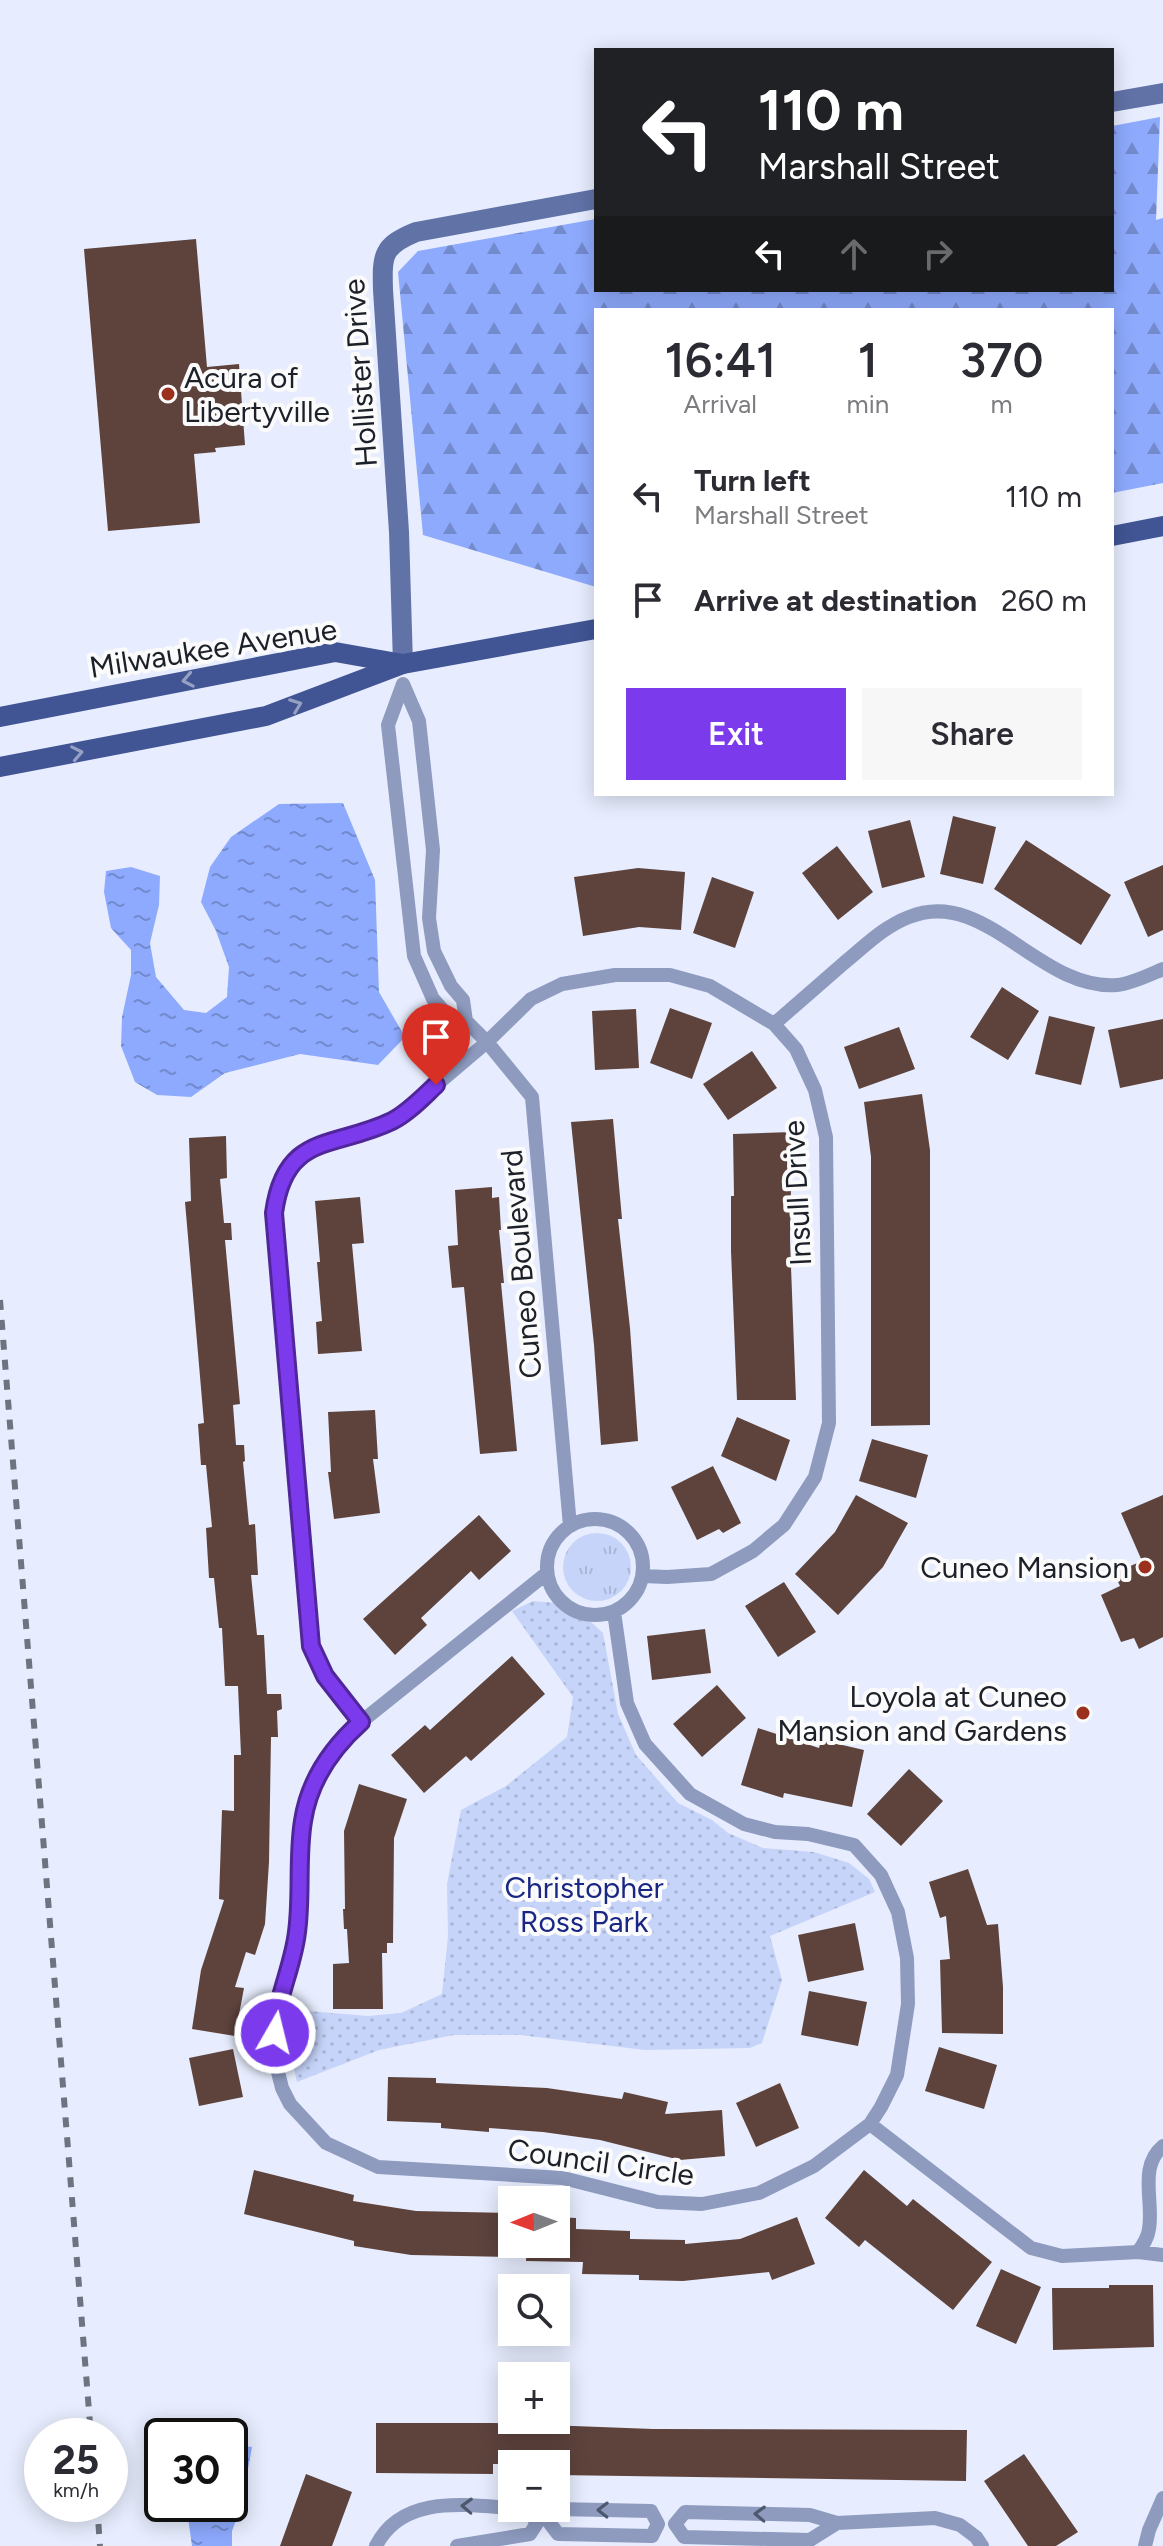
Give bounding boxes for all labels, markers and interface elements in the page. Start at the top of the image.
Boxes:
text: 110 m [758,77,904,144]
icon: left [626,80,730,184]
text: Marshall Street [758,145,1000,188]
icon: left [748,232,792,276]
icon: ahead [832,232,876,276]
icon: right [916,232,960,276]
street label: Hollister Drive [335,278,385,468]
text: 16:41 [665,331,776,389]
text: 1 [858,331,878,389]
text: 370 [960,331,1043,389]
place label: Acura of Libertyville [184,359,330,430]
marker: Acura of Libertyville [159,385,177,403]
text: Arrival [684,388,757,420]
text: min [847,388,889,420]
text: m [991,388,1013,420]
text: Turn left [694,462,811,499]
icon: left [626,474,670,518]
text: 110 m [1005,478,1082,515]
text: Marshall Street [694,499,869,531]
icon: arrive [626,578,670,622]
text: Arrive at destination [694,582,977,619]
text: 260 m [1001,582,1087,619]
street label: Milwaukee Avenue [87,610,339,686]
one-way arrow [182,671,195,688]
button: Exit [626,688,846,780]
button: Share [862,688,1082,780]
one-way arrow [288,698,302,715]
one-way arrow [70,746,84,763]
pin [402,1003,470,1085]
icon: arrive [414,1015,458,1059]
street label: Insull Drive [775,1119,819,1267]
street label: Cuneo Boulevard [493,1148,549,1380]
place label: Cuneo Mansion [920,1549,1129,1586]
marker: Cuneo Mansion [1136,1558,1154,1576]
place label: Loyola at Cuneo Mansion and Gardens [777,1678,1067,1749]
marker: Loyola at Cuneo Mansion and Gardens [1074,1704,1092,1722]
park label: Christopher Ross Park [504,1869,664,1940]
position arrow [233,1991,317,2075]
street label: Council Circle [506,2131,696,2193]
north arrow [498,2186,570,2258]
map controls [498,2186,570,2522]
button: search [498,2274,570,2346]
button: + [498,2362,570,2434]
speed limit sign: 30 [144,2418,248,2522]
text: 25 [53,2436,99,2484]
button: − [498,2450,570,2522]
text: km/h [53,2478,99,2502]
one-way arrow [460,2498,473,2515]
one-way arrow [596,2501,609,2519]
one-way arrow [753,2505,766,2523]

